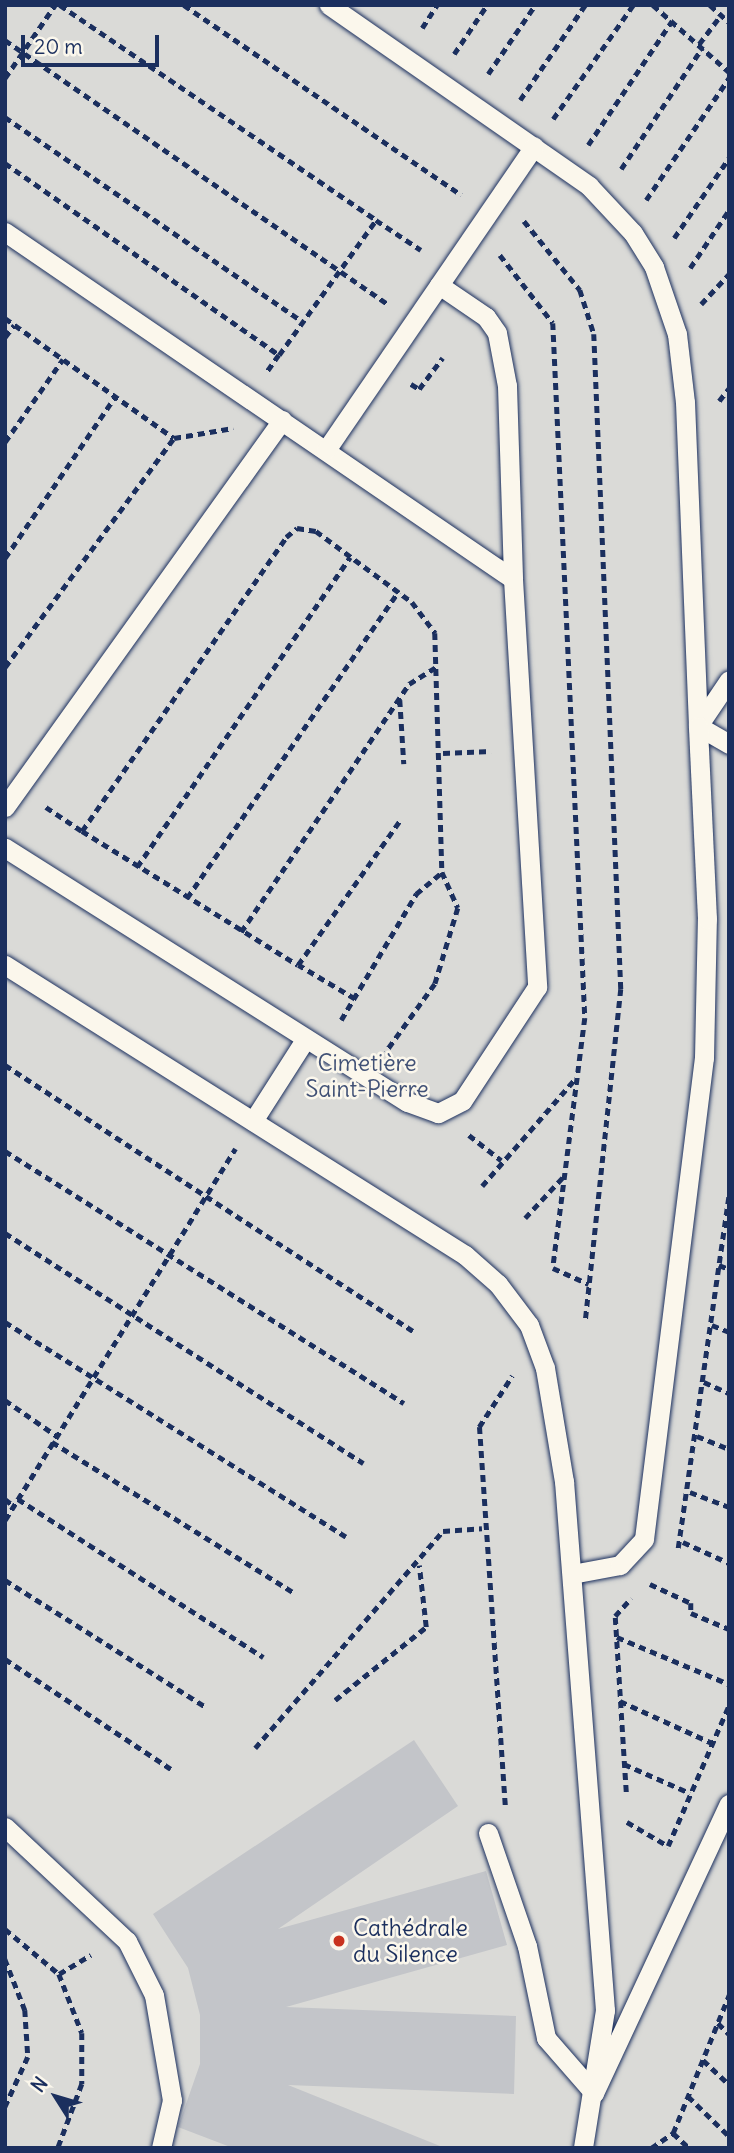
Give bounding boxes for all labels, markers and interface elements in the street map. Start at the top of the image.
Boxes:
scale bar [24,21,163,65]
text: 20 m [34,33,83,60]
park label: Cimetière Saint-Pierre [305,1049,429,1103]
place label: Cathédrale du Silence [353,1914,468,1968]
marker: Cathédrale du Silence [331,1933,347,1949]
north arrow [21,2062,91,2132]
text: N [26,2072,53,2097]

